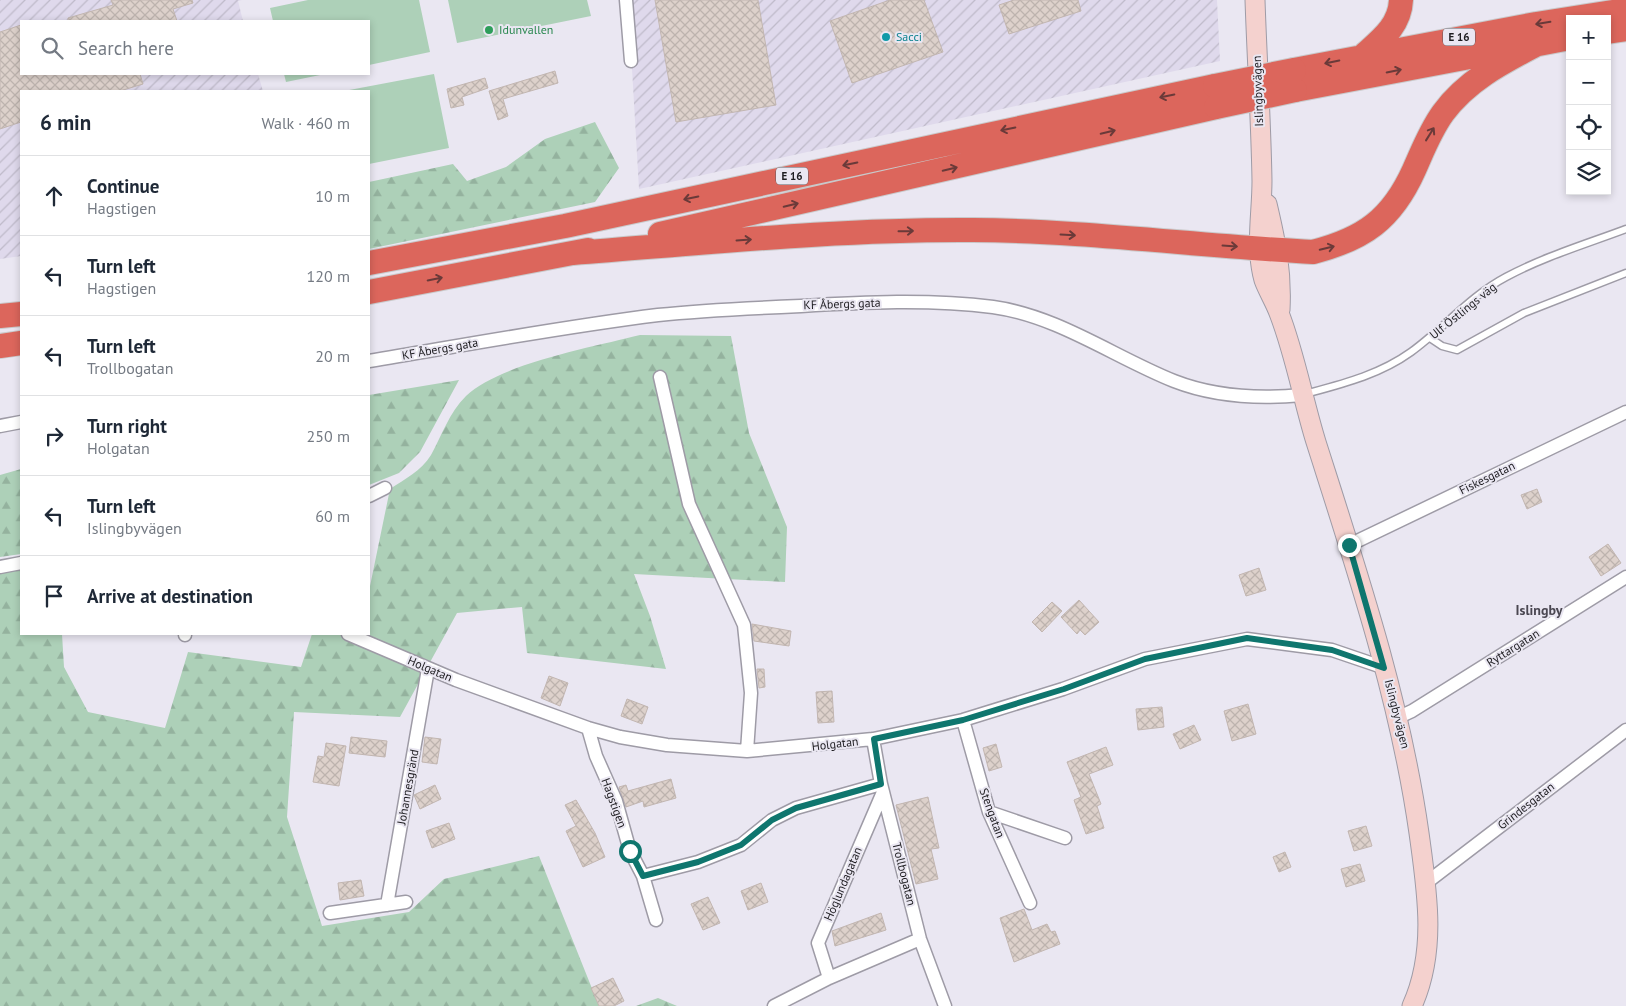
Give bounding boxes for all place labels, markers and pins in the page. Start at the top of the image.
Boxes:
place label: Idunvallen [499,22,553,37]
marker: Idunvallen [483,24,495,36]
place label: Sacci [896,29,922,44]
marker: Sacci [880,31,892,43]

